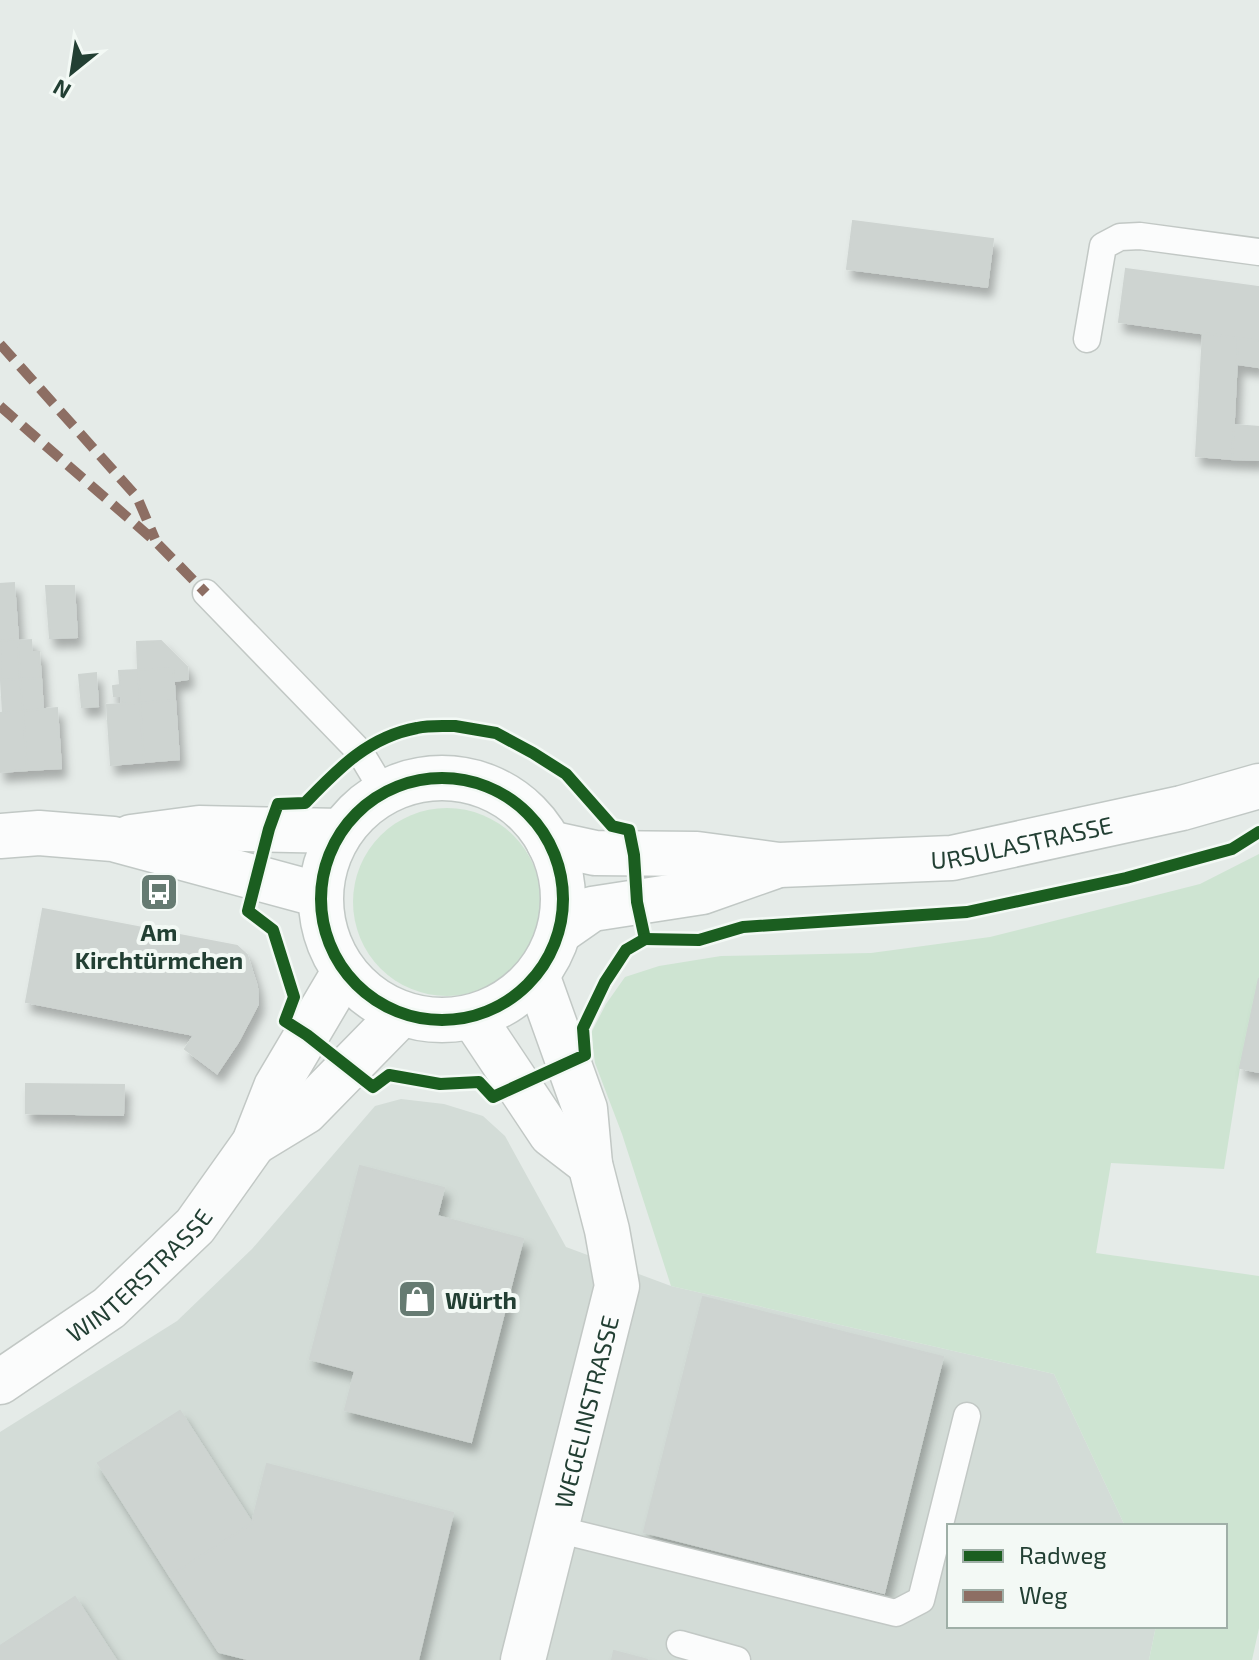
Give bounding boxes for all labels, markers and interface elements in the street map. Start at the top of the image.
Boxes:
north arrow [32,32,112,112]
text: N [48,75,75,105]
street label: URSULASTRASSE [930,809,1115,873]
bus stop icon: Am Kirchtürmchen [138,871,180,913]
place label: Am Kirchtürmchen [75,917,243,974]
street label: WINTERSTRASSE [61,1203,217,1347]
shop icon: Würth [396,1278,438,1320]
place label: Würth [445,1285,517,1314]
street label: WEGELINSTRASSE [547,1312,624,1511]
legend [947,1524,1227,1628]
text: Radweg [1019,1540,1107,1569]
text: Weg [1019,1580,1068,1609]

